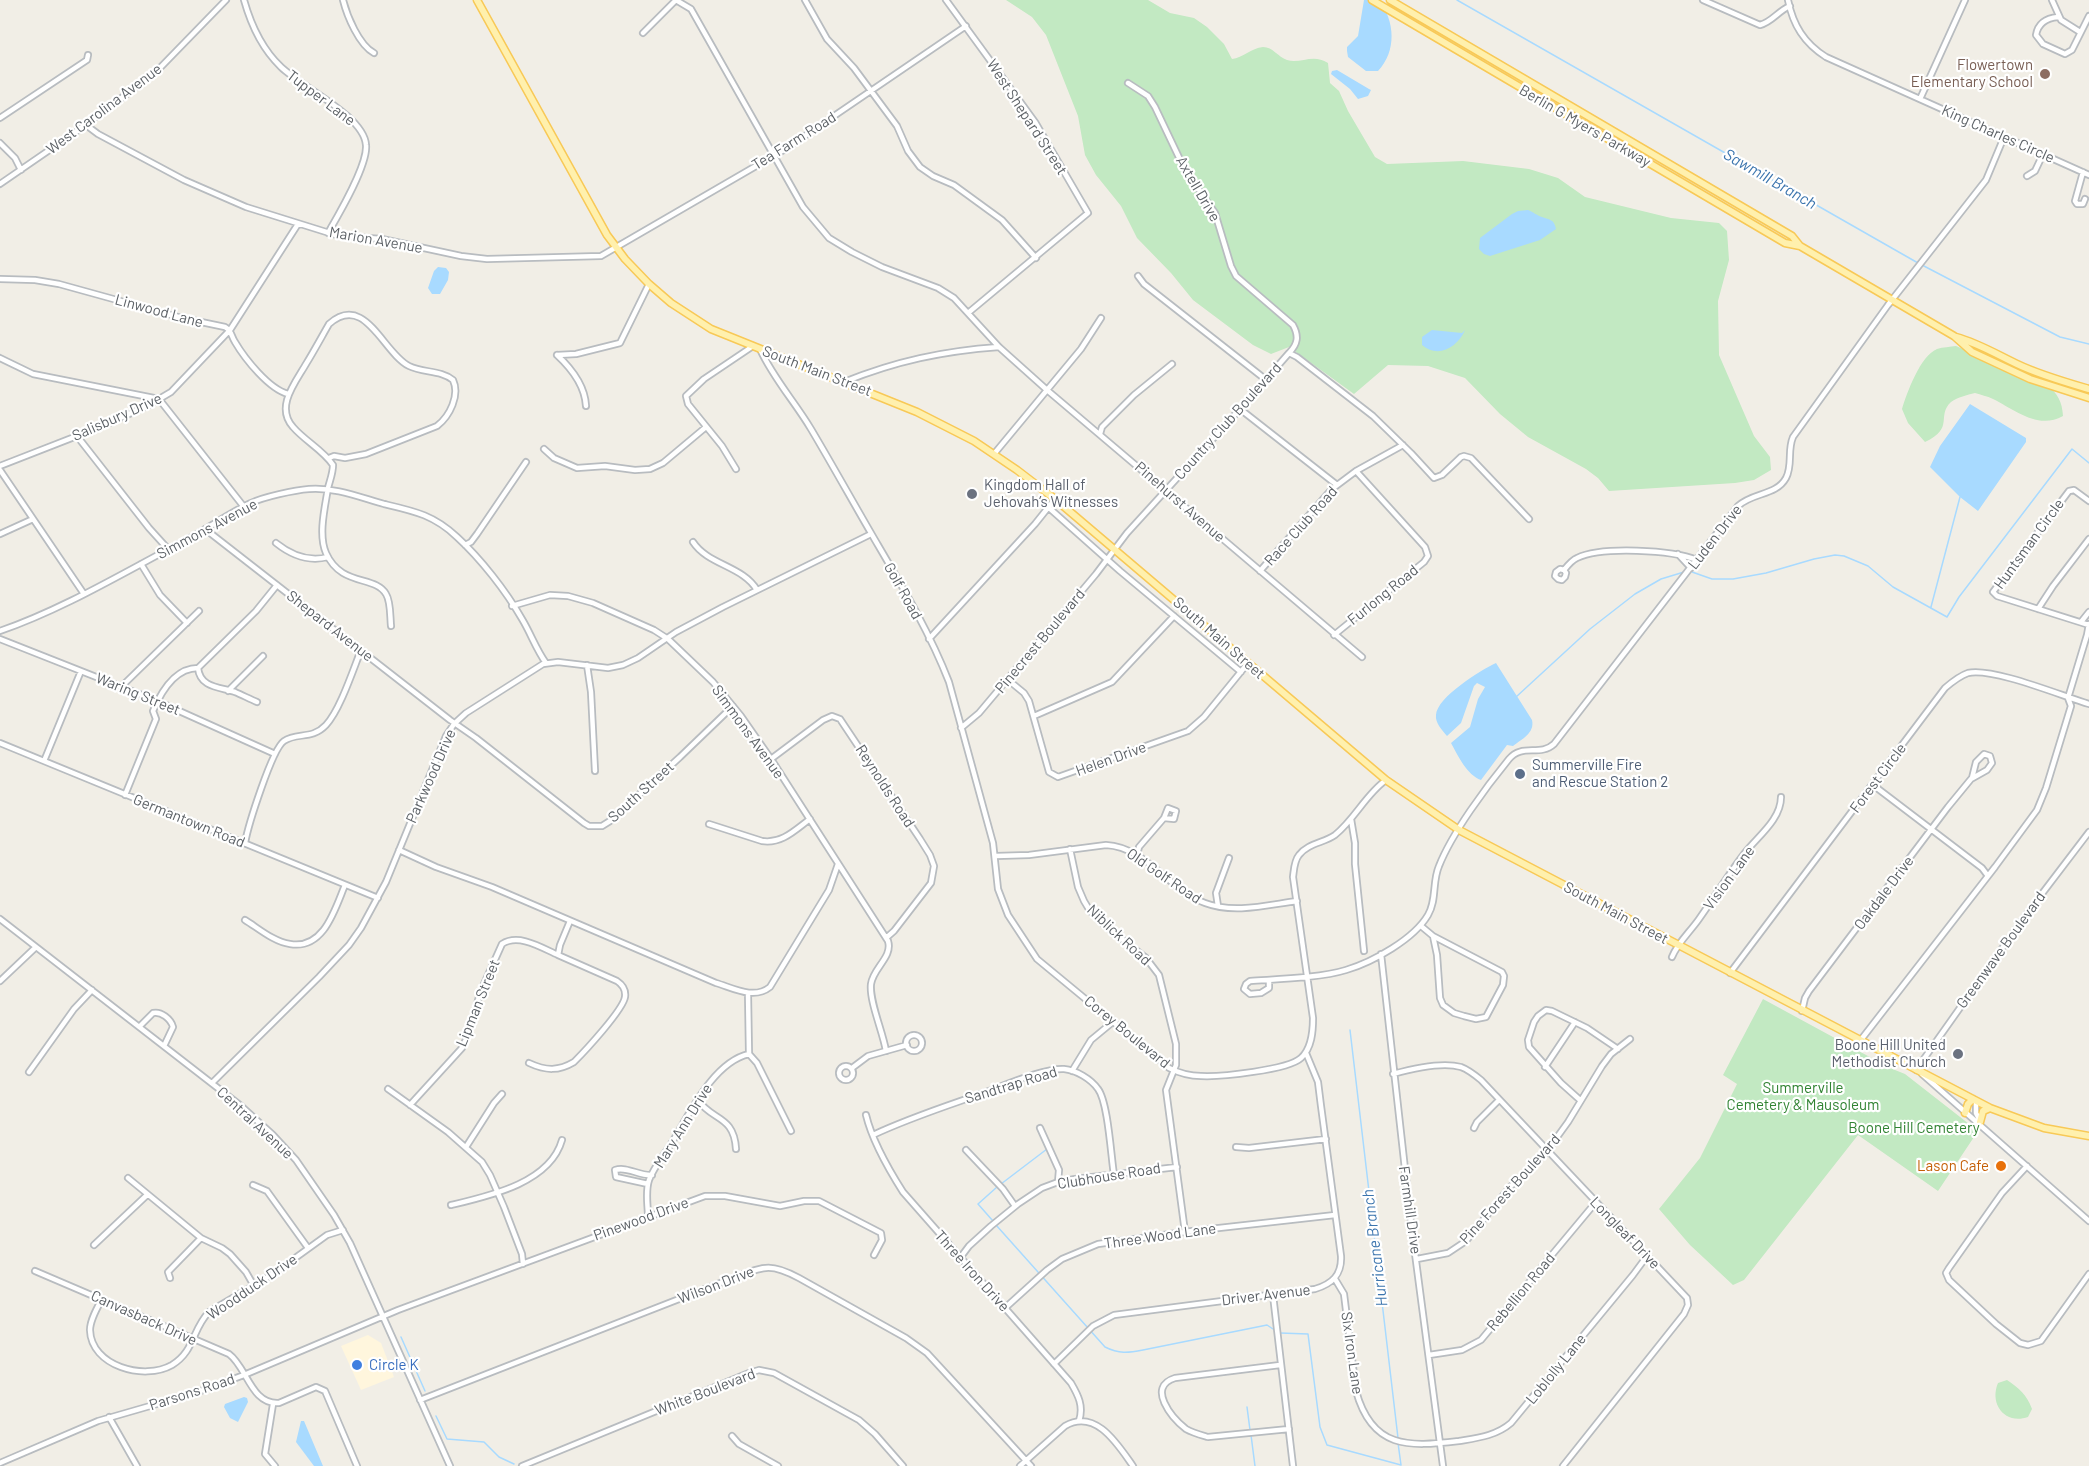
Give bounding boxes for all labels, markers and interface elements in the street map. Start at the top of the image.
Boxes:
street label: West Shepard Street [983,56,1071,178]
place label: Flowertown Elementary School [1911,56,2033,91]
street label: West Carolina Avenue [43,60,165,158]
street label: Tupper Lane [283,66,359,130]
marker: Flowertown Elementary School [2038,67,2052,81]
street label: Berlin G Myers Parkway [1516,81,1654,171]
street label: King Charles Circle [1939,101,2057,167]
street label: Tea Farm Road [749,108,839,174]
water label: Sawmill Branch [1720,145,1820,213]
street label: Axtell Drive [1172,153,1224,225]
street label: Marion Avenue [328,223,424,257]
street label: Linwood Lane [113,291,205,331]
street label: South Main Street [760,342,874,400]
street label: Country Club Boulevard [1171,359,1285,483]
street label: Salisbury Drive [69,389,165,445]
street label: Pinehurst Avenue [1131,458,1229,546]
place label: Kingdom Hall of Jehovah’s Witnesses [984,476,1118,511]
street label: Race Club Road [1261,483,1341,569]
marker: Kingdom Hall of Jehovah’s Witnesses [965,487,979,501]
street label: Simmons Avenue [154,495,260,563]
street label: Huntsman Circle [1990,495,2068,593]
street label: Luden Drive [1684,501,1746,573]
street label: Golf Road [880,559,926,623]
street label: Furlong Road [1344,561,1422,629]
street label: Pinecrest Boulevard [991,585,1089,697]
street label: Shepard Avenue [283,587,377,665]
street label: South Main Street [1169,593,1269,683]
street label: Waring Street [93,669,183,719]
street label: Simmons Avenue [708,682,788,782]
street label: Parkwood Drive [402,726,460,826]
street label: Helen Drive [1073,738,1149,780]
street label: Forest Circle [1846,740,1910,816]
street label: Reynolds Road [852,741,918,831]
place label: Summerville Fire and Rescue Station 2 [1532,756,1668,791]
street label: South Street [604,758,678,826]
marker: Summerville Fire and Rescue Station 2 [1513,767,1527,781]
street label: Germantown Road [130,790,248,852]
street label: Vision Lane [1700,842,1758,914]
street label: Old Golf Road [1123,844,1205,908]
street label: Oakdale Drive [1850,853,1918,933]
street label: South Main Street [1561,878,1671,948]
street label: Greenwave Boulevard [1953,888,2049,1012]
street label: Niblick Road [1083,901,1155,969]
street label: Lipman Street [452,957,504,1049]
street label: Corey Boulevard [1080,992,1174,1072]
place label: Boone Hill United Methodist Church [1832,1036,1946,1071]
marker: Boone Hill United Methodist Church [1951,1047,1965,1061]
street label: Sandtrap Road [963,1062,1059,1108]
park label: Summerville Cemetery & Mausoleum [1727,1079,1879,1114]
street label: Mary Ann Drive [650,1081,716,1171]
street label: Central Avenue [213,1083,297,1163]
park label: Boone Hill Cemetery [1848,1119,1980,1137]
street label: Pine Forest Boulevard [1456,1130,1564,1248]
place label: Lason Cafe [1917,1157,1989,1175]
street label: Clubhouse Road [1056,1159,1162,1193]
marker: Lason Cafe [1994,1159,2008,1173]
street label: Farmhill Drive [1395,1165,1425,1255]
water label: Hurricane Branch [1358,1188,1392,1308]
street label: Pinewood Drive [591,1193,691,1245]
street label: Longleaf Drive [1586,1193,1664,1273]
street label: Three Wood Lane [1103,1219,1217,1253]
street label: Three Iron Drive [931,1227,1013,1315]
street label: Rebellion Road [1483,1249,1559,1335]
street label: Woodduck Drive [203,1250,301,1324]
street label: Wilson Drive [675,1262,757,1308]
street label: Driver Avenue [1220,1281,1312,1309]
street label: Canvasback Drive [88,1287,200,1349]
street label: Six Iron Lane [1337,1310,1367,1396]
street label: Loblolly Lane [1522,1330,1590,1408]
place label: Circle K [369,1356,419,1374]
marker: Circle K [350,1358,364,1372]
street label: White Boulevard [652,1365,758,1419]
street label: Parsons Road [147,1370,237,1414]

